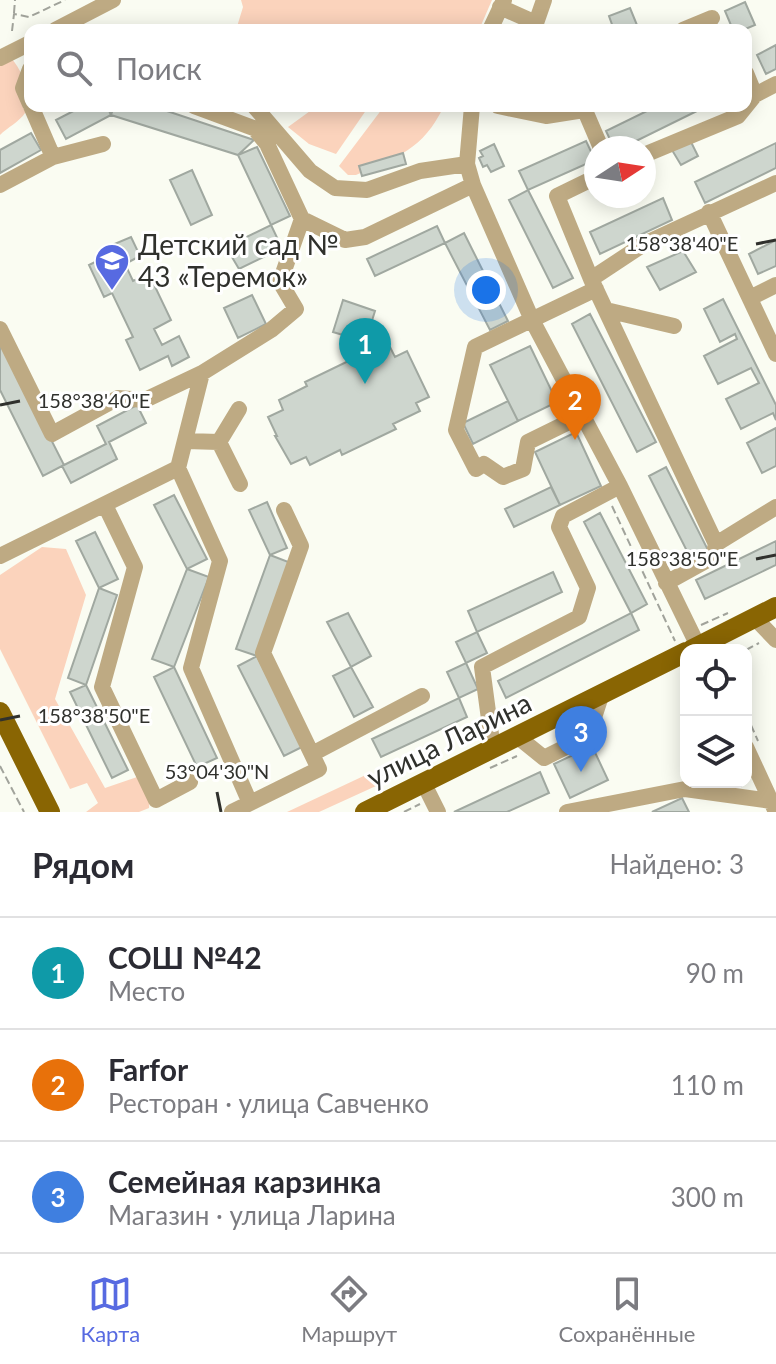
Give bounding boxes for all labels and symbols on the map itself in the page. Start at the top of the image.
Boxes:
north arrow [584,136,656,208]
place label: Детский сад № 43 «Теремок» [138,227,339,293]
text: 158°38'40"E [626,231,738,255]
school or university icon: Детский сад № 43 «Теремок» [93,242,131,292]
your location [466,270,506,310]
pin: 1 [339,318,391,384]
pin: 2 [549,374,601,440]
text: 158°38'40"E [38,388,150,412]
text: 158°38'50"E [626,546,738,570]
street label: улица Ларина [361,685,536,794]
text: 158°38'50"E [38,703,150,727]
pin: 3 [555,706,607,772]
text: 53°04'30"N [165,759,269,783]

